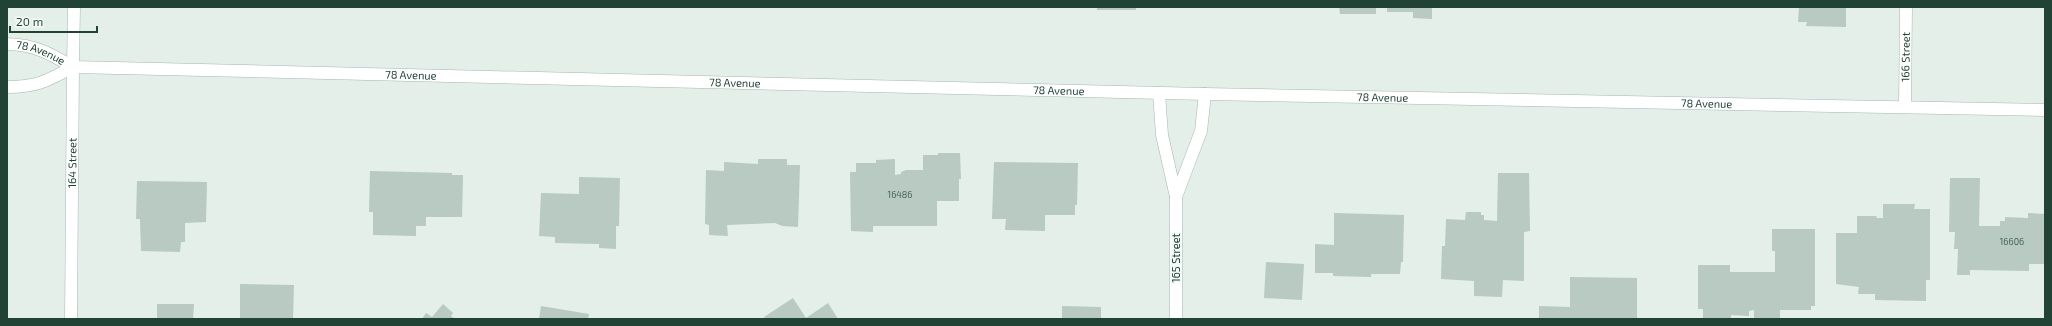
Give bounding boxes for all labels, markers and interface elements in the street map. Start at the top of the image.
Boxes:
scale bar [10,8,97,34]
text: 20 m [16,14,43,28]
street label: 166 Street [1898,32,1912,82]
street label: 78 Avenue [16,38,68,67]
street label: 78 Avenue [385,67,437,82]
street label: 78 Avenue [709,75,761,89]
street label: 78 Avenue [1033,83,1085,97]
street label: 78 Avenue [1357,90,1409,104]
street label: 78 Avenue [1681,96,1733,110]
street label: 164 Street [65,138,78,188]
house number: 16486 [888,189,912,200]
street label: 165 Street [1169,233,1182,283]
house number: 16606 [2000,236,2024,247]

